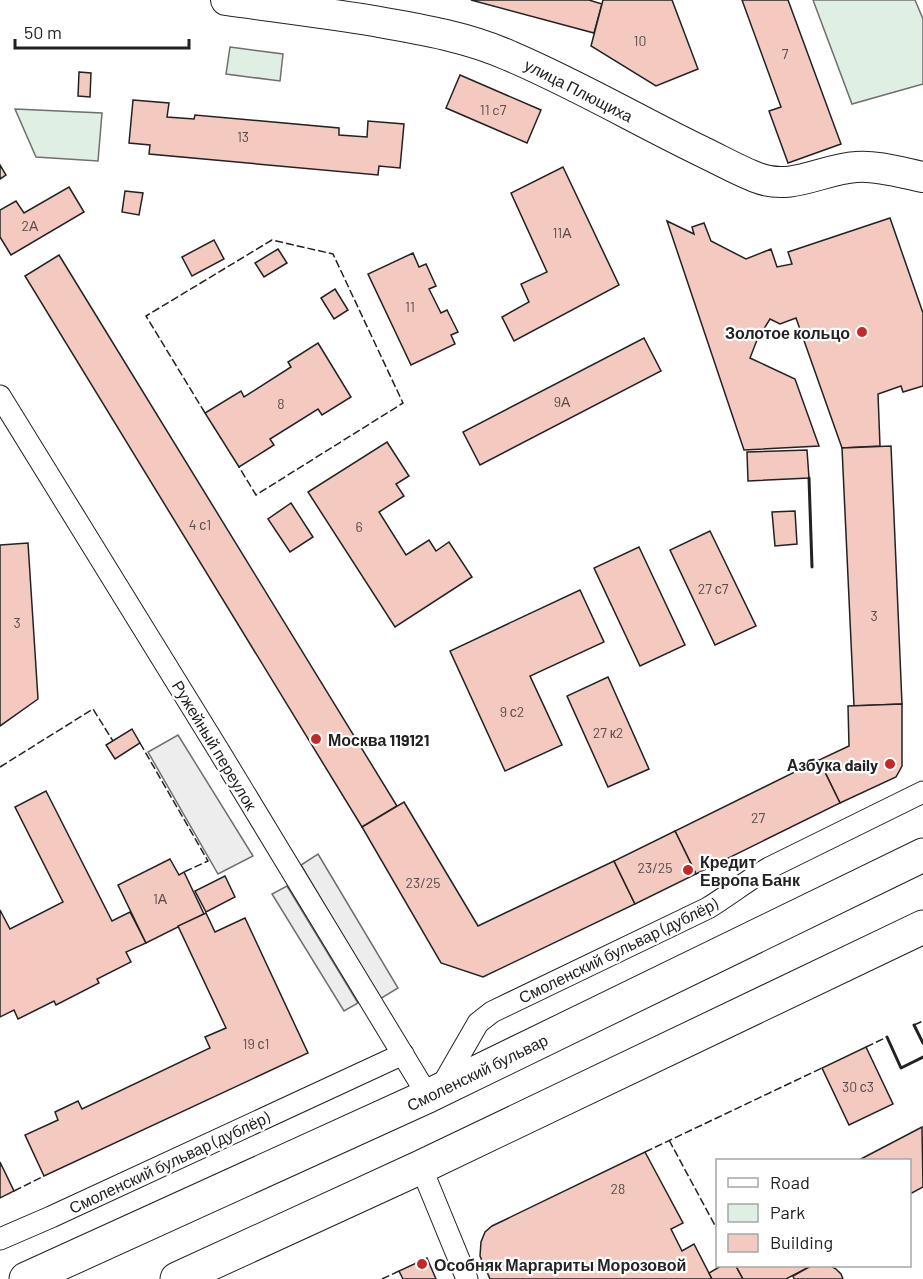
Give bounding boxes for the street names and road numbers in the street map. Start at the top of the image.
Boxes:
street label: улица Плющиха [522,55,636,125]
street label: Ружейный переулок [169,677,262,814]
street label: Смоленский бульвар (дублёр) [515,893,721,1007]
street label: Смоленский бульвар [403,1030,551,1114]
street label: Смоленский бульвар (дублёр) [66,1107,273,1217]

